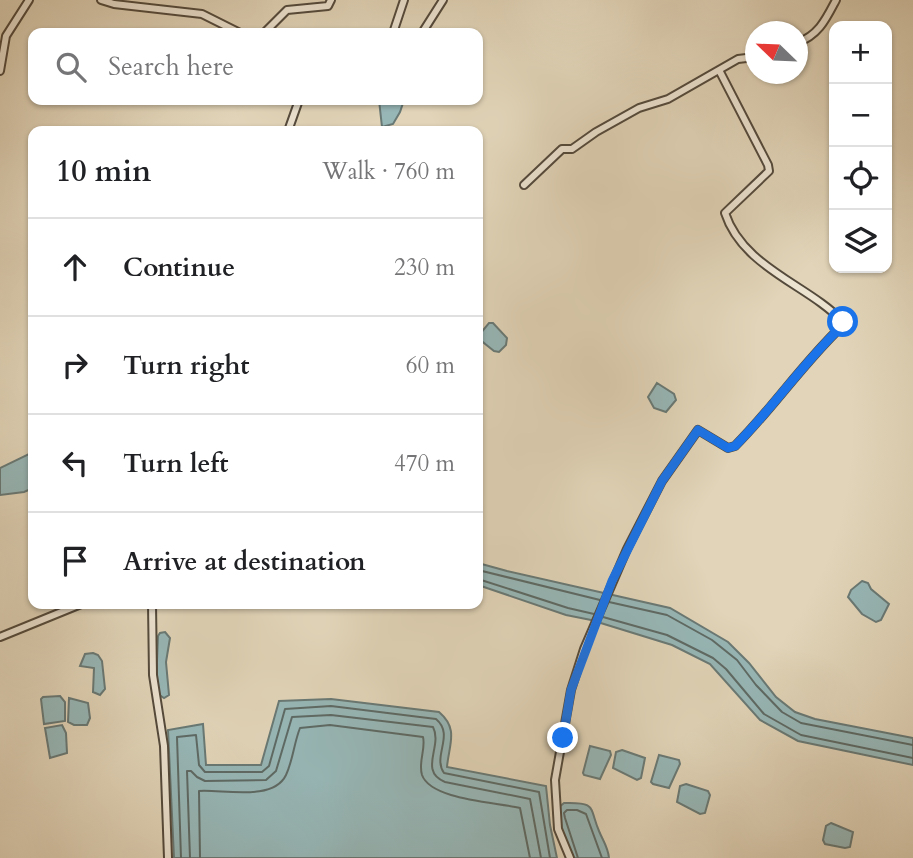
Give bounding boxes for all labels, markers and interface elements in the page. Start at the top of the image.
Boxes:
north arrow [745,21,808,84]
map controls [829,21,892,273]
button: + [829,21,892,84]
search box [28,28,483,105]
icon: search [52,48,90,86]
text: Search here [108,49,234,84]
button: − [829,84,892,147]
button: locate [829,147,892,210]
text: 10 min [56,151,151,192]
text: Walk · 760 m [322,156,455,187]
button: layers [829,210,892,273]
icon: ahead [56,248,94,286]
text: Continue [123,250,235,285]
text: 230 m [394,252,455,283]
route start [827,306,858,337]
icon: right [56,346,94,384]
text: Turn right [123,348,250,383]
text: 60 m [406,350,455,381]
icon: left [56,444,94,482]
text: Turn left [123,446,228,481]
text: 470 m [394,448,455,479]
icon: arrive [56,542,94,580]
text: Arrive at destination [123,544,366,579]
route end [547,722,578,753]

